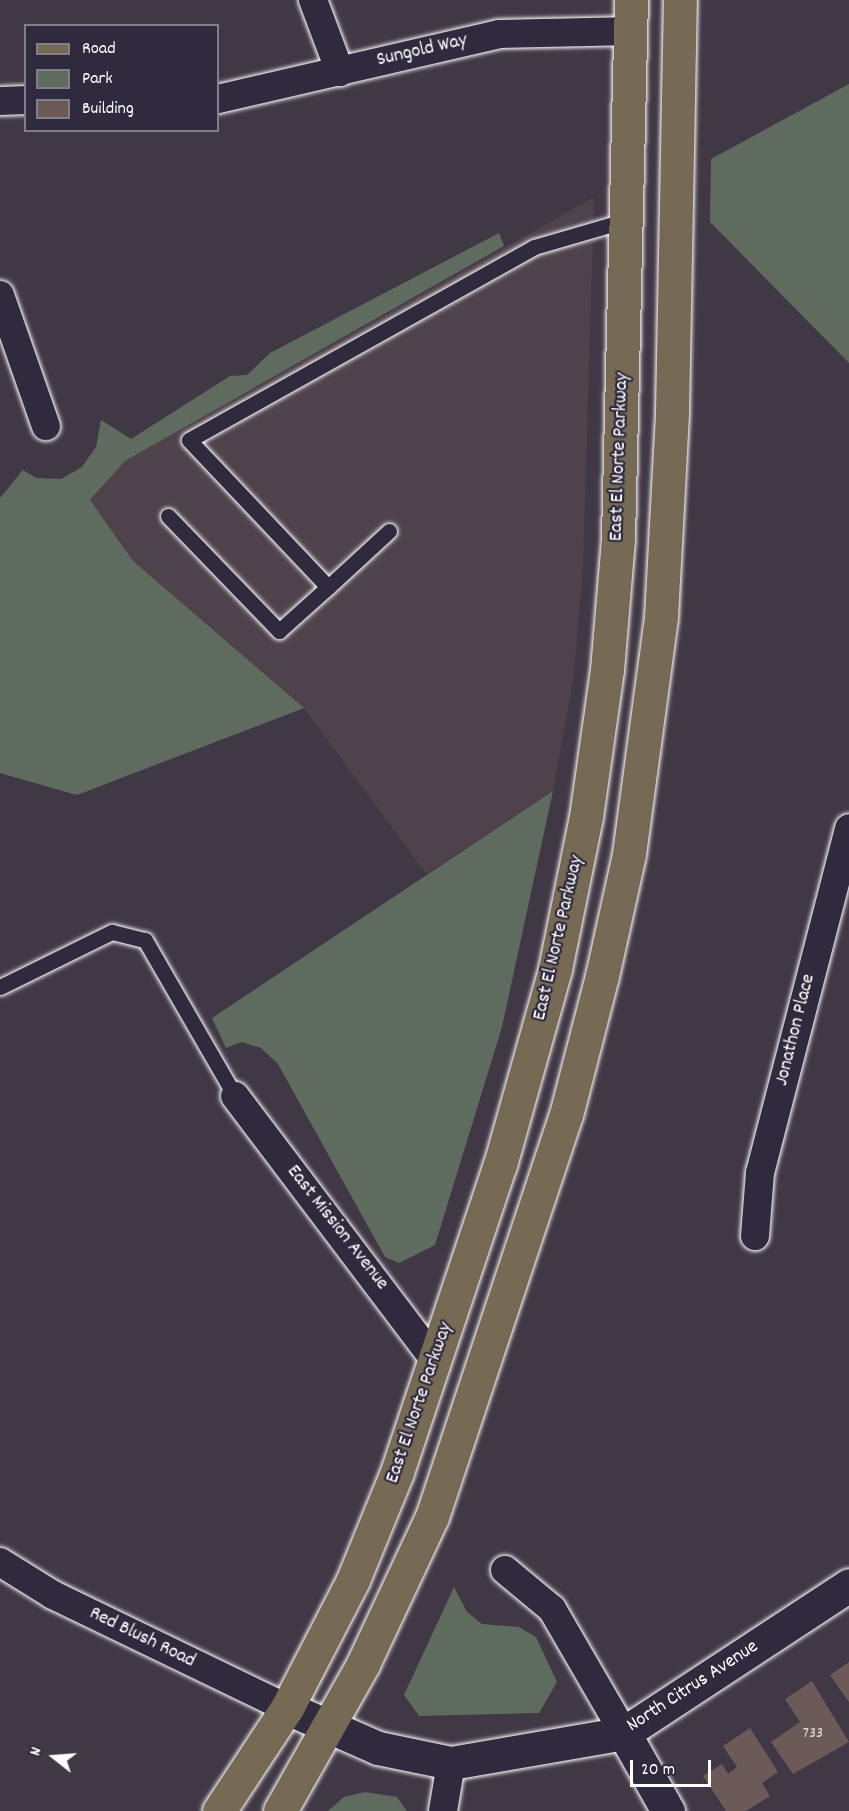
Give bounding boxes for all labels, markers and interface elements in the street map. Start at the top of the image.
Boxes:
legend [24,24,219,132]
street label: Sungold Way [374,29,470,73]
text: Road [82,37,116,62]
text: Park [82,67,113,92]
text: Building [82,97,134,122]
street label: East El Norte Parkway [605,372,635,542]
street label: East El Norte Parkway [528,853,590,1023]
street label: Jonathon Place [771,972,821,1088]
street label: East Mission Avenue [281,1161,393,1295]
street label: East El Norte Parkway [381,1319,459,1487]
street label: Red Blush Road [85,1602,199,1674]
street label: North Citrus Avenue [623,1636,763,1738]
house number: 733 [803,1724,823,1744]
north arrow [24,1727,84,1787]
text: N [24,1744,48,1759]
scale bar [633,1748,714,1786]
text: 20 m [641,1758,675,1783]

